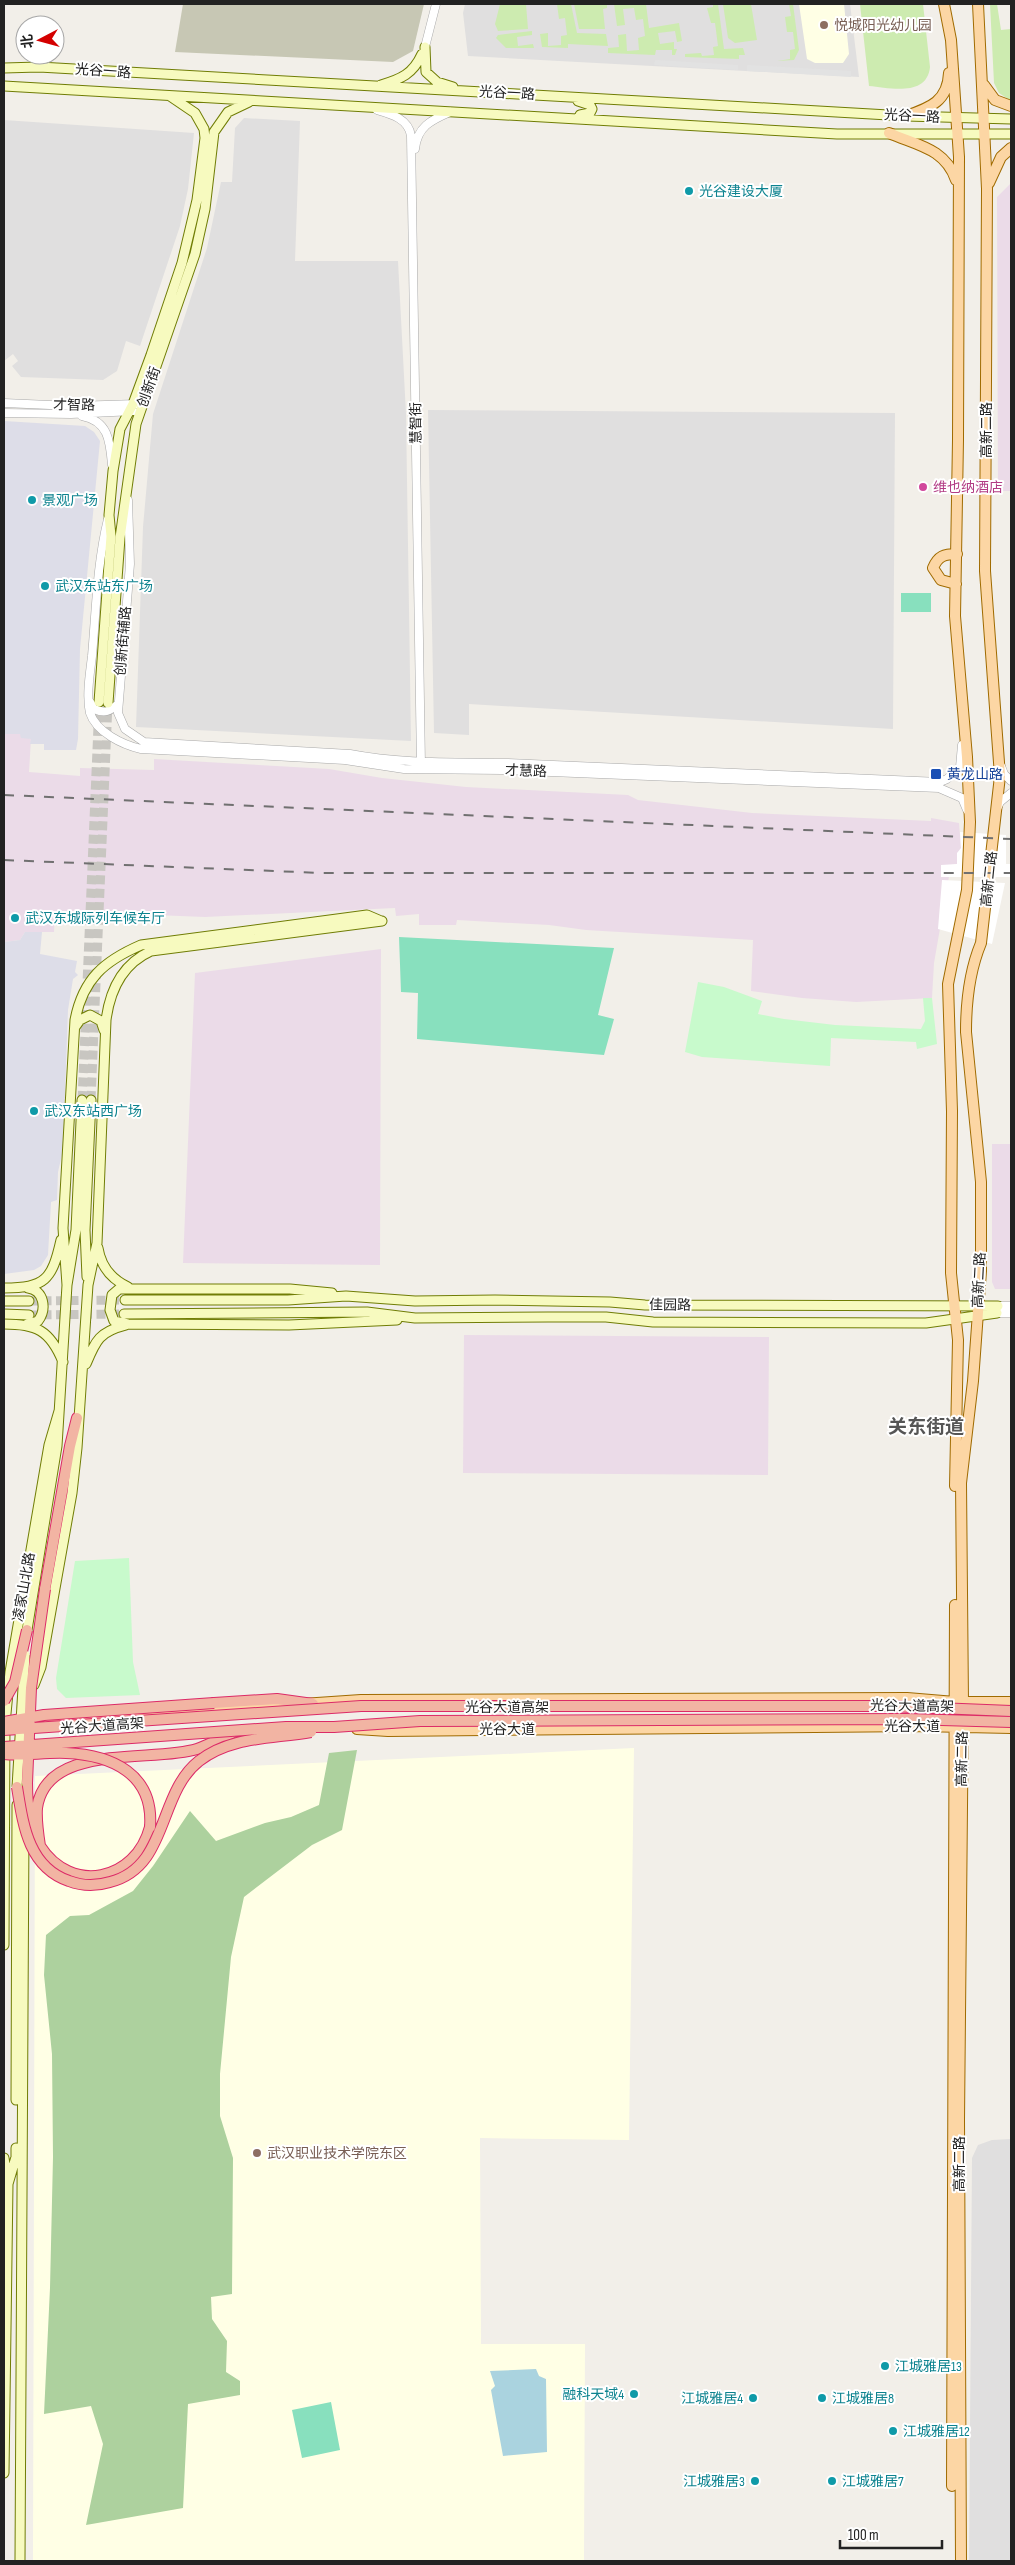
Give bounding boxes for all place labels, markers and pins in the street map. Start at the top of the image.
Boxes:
place label: 悦城阳光幼儿园 [834,17,932,34]
marker: 悦城阳光幼儿园 [818,19,830,31]
place label: 光谷建设大厦 [699,183,783,200]
marker: 光谷建设大厦 [683,185,695,197]
place label: 维也纳酒店 [933,479,1003,496]
marker: 维也纳酒店 [917,481,929,493]
place label: 景观广场 [42,492,98,509]
marker: 景观广场 [26,494,38,506]
place label: 武汉东站东广场 [55,578,153,595]
marker: 武汉东站东广场 [39,580,51,592]
place label: 黄龙山路 [947,766,1003,783]
marker: 黄龙山路 [929,767,943,781]
place label: 武汉东城际列车候车厅 [25,910,165,927]
marker: 武汉东城际列车候车厅 [9,912,21,924]
place label: 武汉东站西广场 [44,1103,142,1120]
marker: 武汉东站西广场 [28,1105,40,1117]
place label: 武汉职业技术学院东区 [267,2145,407,2162]
marker: 武汉职业技术学院东区 [251,2147,263,2159]
place label: 江城雅居13 [895,2358,962,2375]
marker: 江城雅居13 [879,2360,891,2372]
place label: 融科天域4 [562,2386,624,2403]
marker: 融科天域4 [628,2388,640,2400]
place label: 江城雅居4 [681,2390,743,2407]
place label: 江城雅居8 [832,2390,894,2407]
marker: 江城雅居4 [747,2392,759,2404]
marker: 江城雅居8 [816,2392,828,2404]
place label: 江城雅居12 [903,2423,970,2440]
marker: 江城雅居12 [887,2425,899,2437]
place label: 江城雅居3 [683,2473,745,2490]
place label: 江城雅居7 [842,2473,904,2490]
marker: 江城雅居3 [749,2475,761,2487]
marker: 江城雅居7 [826,2475,838,2487]

